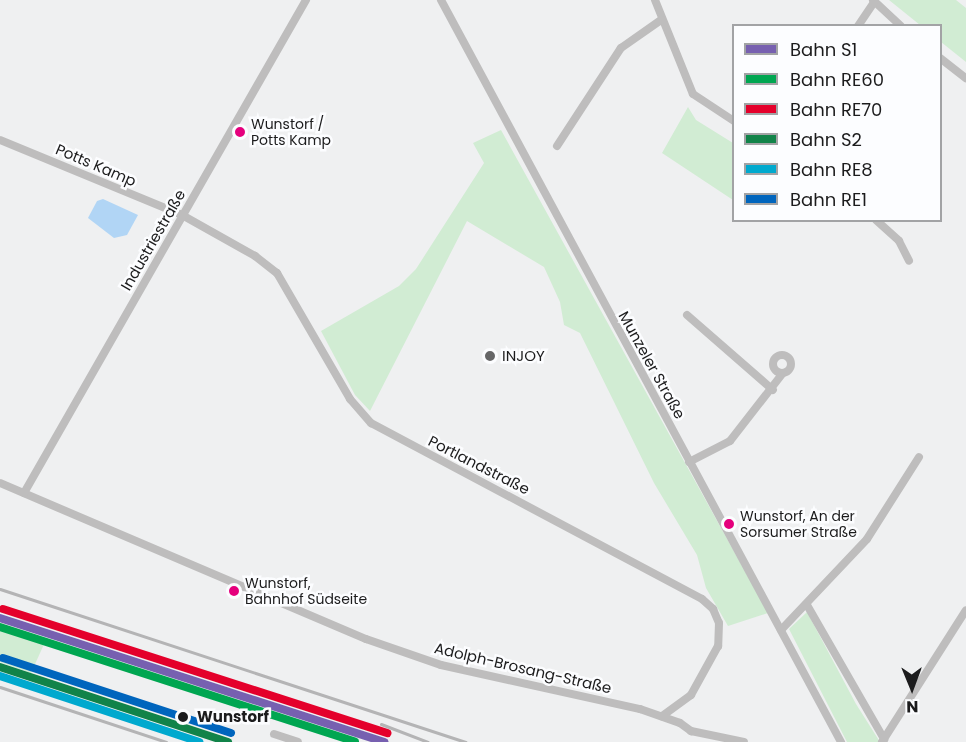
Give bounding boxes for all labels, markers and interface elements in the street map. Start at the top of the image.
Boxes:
legend [732,24,942,222]
text: Bahn S1 [790,37,857,62]
text: Bahn RE60 [790,67,884,92]
text: Bahn RE70 [790,97,882,122]
place label: Wunstorf / Potts Kamp [251,116,331,148]
marker: Wunstorf / Potts Kamp [234,126,246,138]
text: Bahn S2 [790,127,862,152]
street label: Potts Kamp [53,140,139,190]
text: Bahn RE8 [790,157,873,182]
street label: Industriestraße [117,186,189,294]
text: Bahn RE1 [790,187,867,212]
street label: Munzeler Straße [615,308,689,422]
place label: INJOY [502,347,545,365]
marker: INJOY [483,349,497,363]
street label: Portlandstraße [425,432,533,498]
place label: Wunstorf, An der Sorsumer Straße [740,508,857,540]
marker: Wunstorf, An der Sorsumer Straße [723,518,735,530]
place label: Wunstorf, Bahnhof Südseite [245,575,367,608]
marker: Wunstorf, Bahnhof Südseite [228,585,240,597]
street label: Adolph-Brosang-Straße [433,639,613,697]
north arrow [882,658,942,718]
text: N [906,695,919,718]
marker: Wunstorf [174,708,192,726]
place label: Wunstorf [197,708,269,726]

